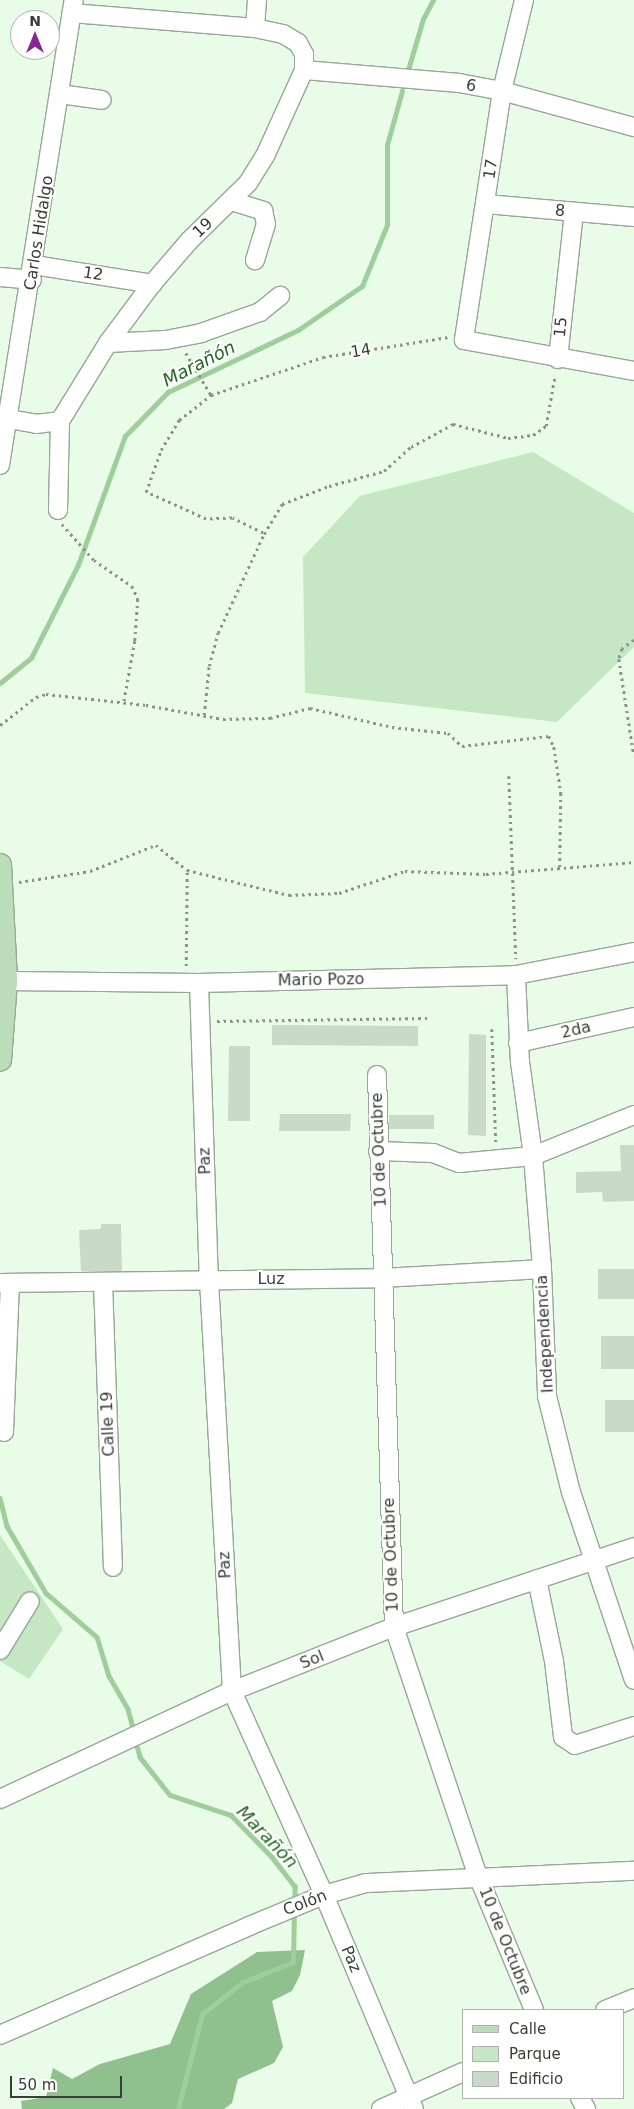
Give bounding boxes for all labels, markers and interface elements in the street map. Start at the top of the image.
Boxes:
north arrow [10,10,60,60]
text: N [29,13,41,29]
street label: 6 [464,76,478,96]
street label: 17 [480,158,502,180]
street label: Carlos Hidalgo [20,174,58,292]
street label: 8 [554,201,566,221]
street label: 19 [189,214,217,242]
street label: 12 [81,263,105,285]
street label: 15 [550,316,572,338]
water label: Marañón [159,336,239,392]
street label: 14 [349,340,373,362]
street label: Mario Pozo [278,970,364,990]
street label: 2da [559,1017,593,1043]
street label: 10 de Octubre [367,1092,391,1208]
street label: Paz [195,1147,215,1175]
street label: Luz [257,1269,285,1289]
street label: Independencia [532,1274,558,1394]
street label: Calle 19 [97,1391,119,1457]
street label: 10 de Octubre [379,1497,403,1613]
street label: Paz [215,1551,235,1579]
street label: Sol [297,1647,327,1673]
water label: Marañón [232,1801,302,1873]
street label: 10 de Octubre [475,1884,535,1998]
street label: Colón [280,1886,330,1920]
street label: Paz [337,1943,365,1975]
legend [462,2009,624,2099]
text: Calle [509,2020,546,2038]
text: Parque [509,2045,561,2063]
scale bar [12,2066,125,2098]
text: Edificio [509,2070,563,2088]
text: 50 m [18,2076,56,2094]

